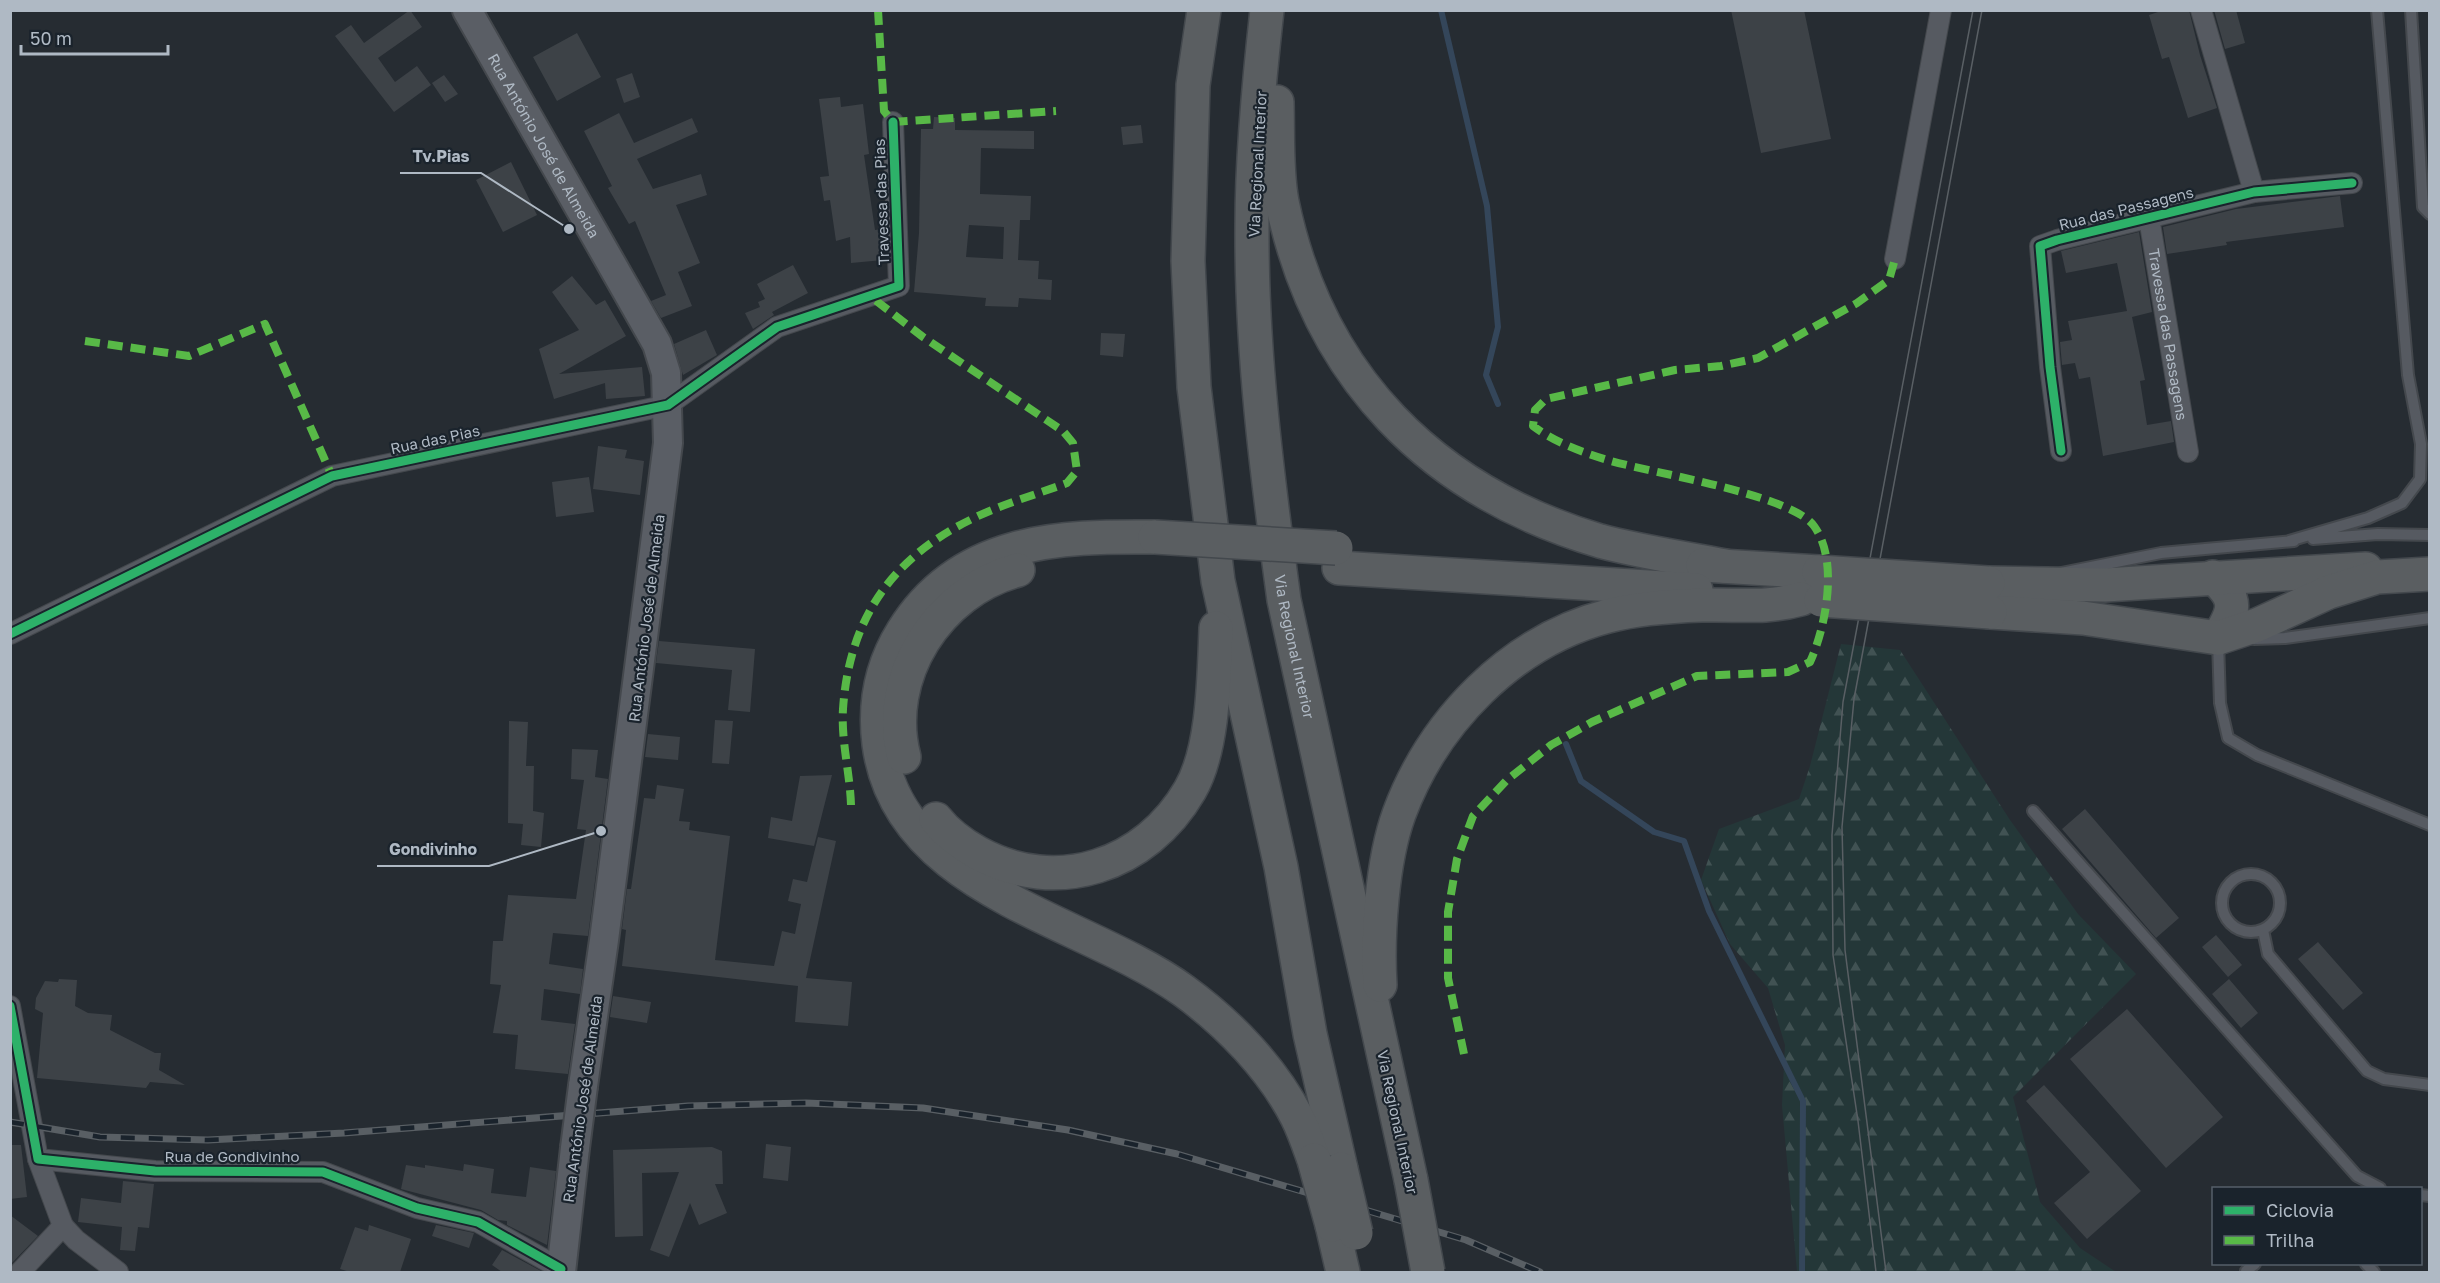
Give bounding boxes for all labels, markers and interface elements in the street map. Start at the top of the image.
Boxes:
scale bar [21,18,168,56]
text: 50 m [30,27,72,49]
street label: Rua António José de Almeida [485,50,604,241]
street label: Via Regional Interior [1244,90,1270,238]
street label: Travessa das Pias [870,138,892,265]
callout: Tv.Pias [400,139,481,173]
text: Tv.Pias [412,146,470,166]
street label: Rua das Passagens [2057,183,2195,233]
street label: Travessa das Passagens [2145,247,2192,422]
street label: Rua das Pias [389,421,481,457]
street label: Rua António José de Almeida [624,513,668,723]
street label: Via Regional Interior [1272,573,1319,720]
callout: Gondivinho [377,832,489,866]
text: Gondivinho [389,839,477,859]
street label: Rua António José de Almeida [559,994,605,1204]
street label: Via Regional Interior [1374,1048,1422,1196]
street label: Rua de Gondivinho [165,1147,299,1165]
legend [2212,1187,2422,1265]
text: Ciclovia [2266,1199,2334,1221]
text: Trilha [2266,1229,2314,1251]

